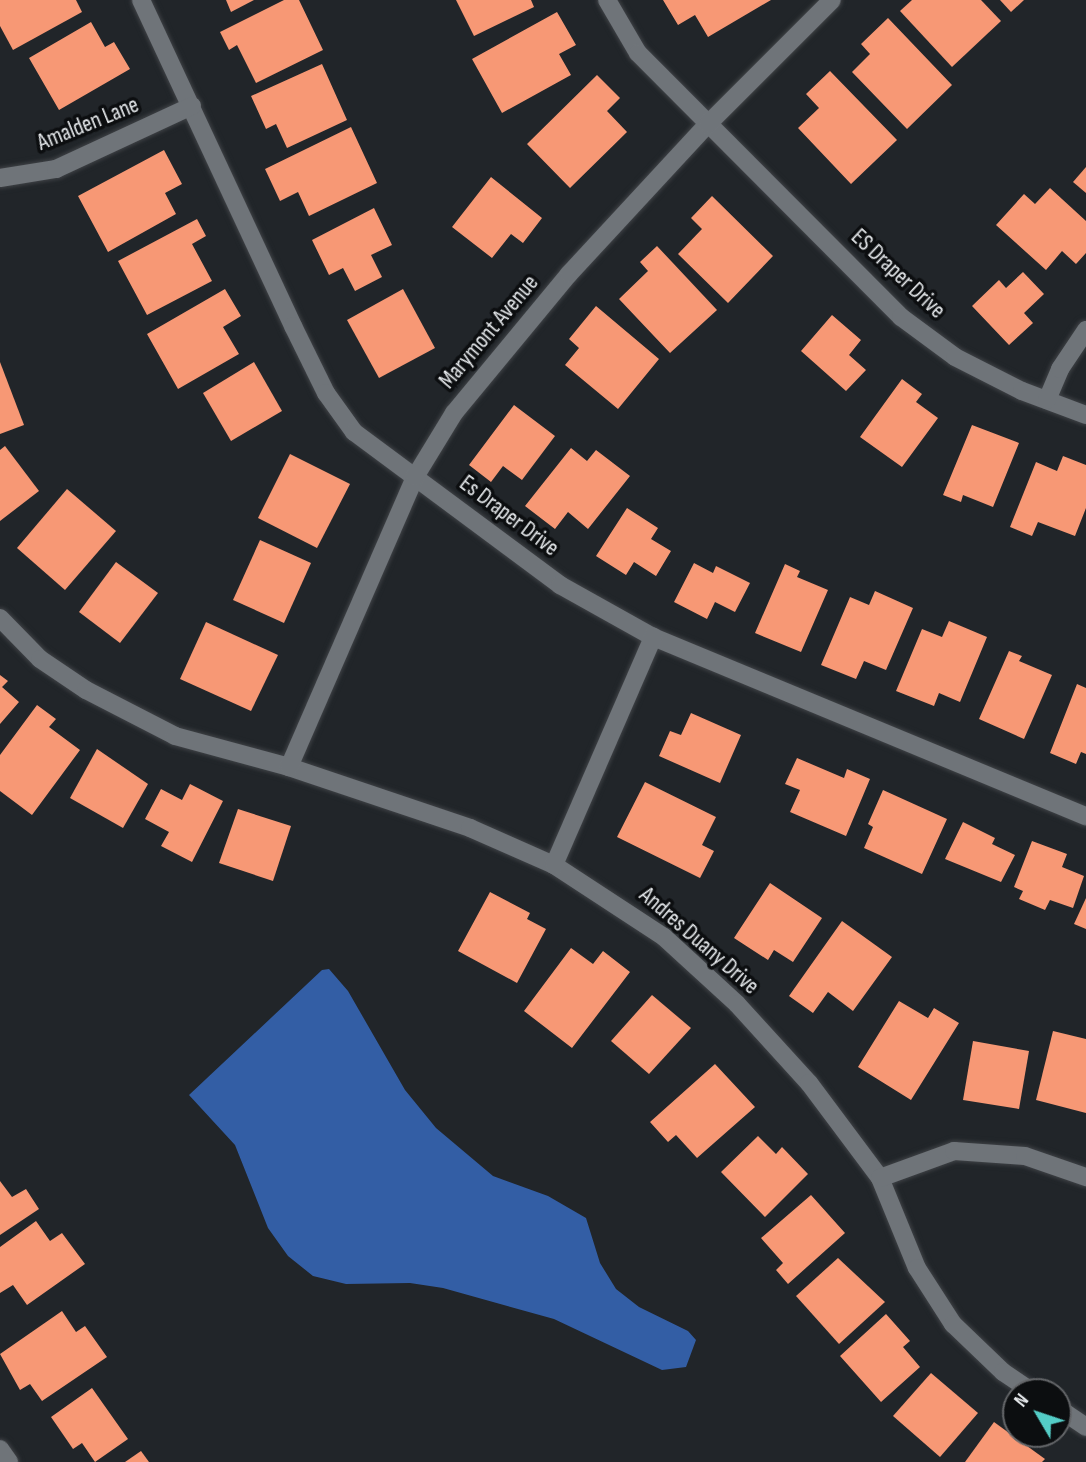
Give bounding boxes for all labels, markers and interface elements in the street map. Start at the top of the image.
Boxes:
street label: Amalden Lane [33,91,143,157]
street label: ES Draper Drive [845,223,951,325]
street label: Marymont Avenue [434,270,544,394]
street label: Es Draper Drive [454,470,564,562]
street label: Andres Duany Drive [634,882,764,1000]
north arrow [1002,1378,1072,1448]
text: N [1010,1390,1034,1412]

